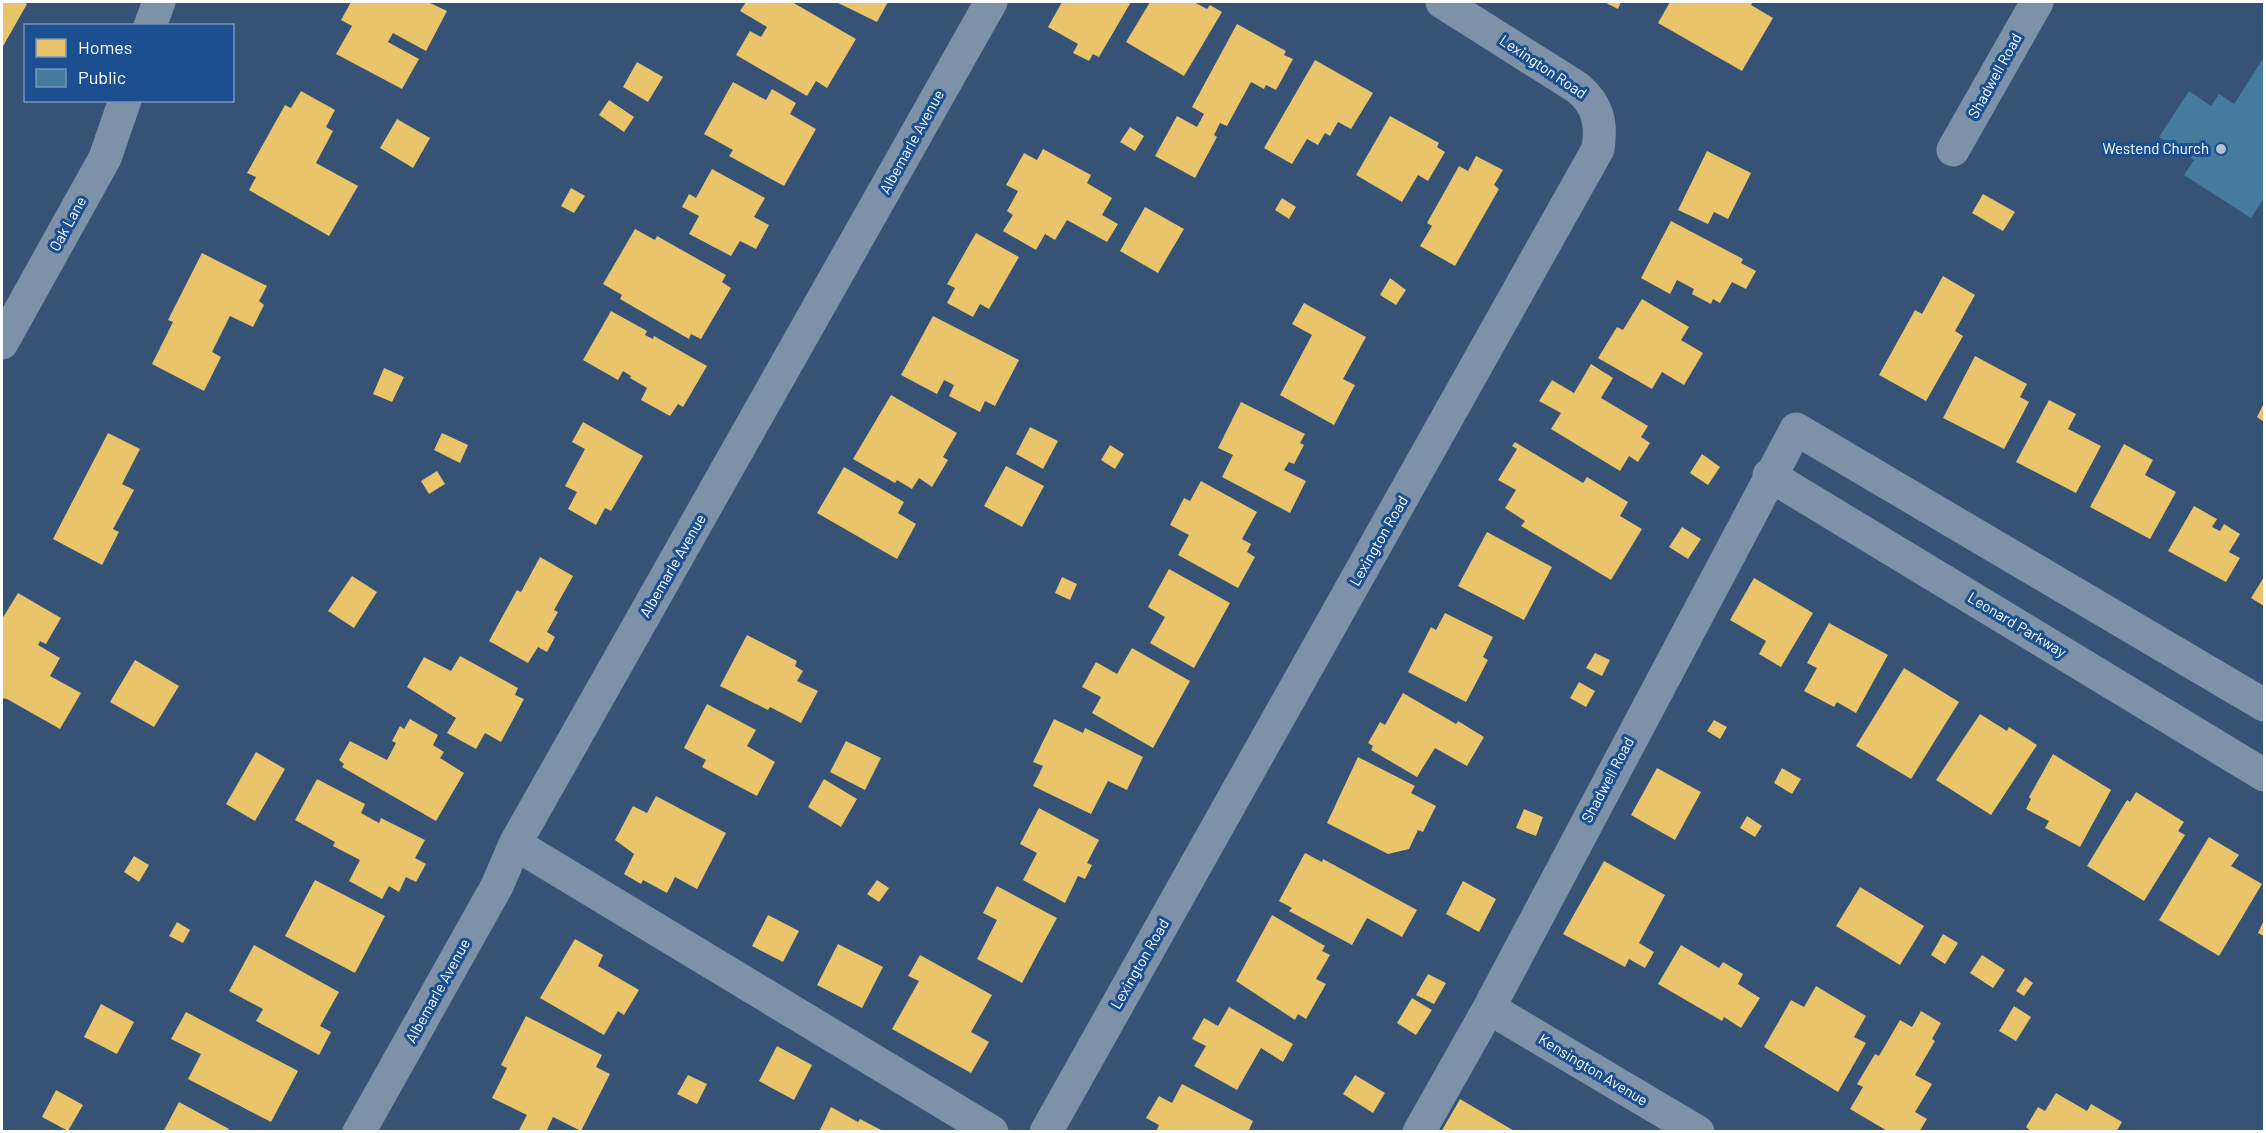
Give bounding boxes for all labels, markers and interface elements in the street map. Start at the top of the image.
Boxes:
legend [24,24,234,102]
street label: Lexington Road [1497,30,1590,102]
street label: Shadwell Road [1963,30,2025,121]
text: Homes [78,36,132,58]
text: Public [78,66,126,88]
street label: Albemarle Avenue [875,86,947,197]
place label: Westend Church [2103,139,2209,157]
marker: Westend Church [2214,142,2228,156]
street label: Oak Lane [45,193,89,254]
street label: Lexington Road [1345,492,1411,589]
street label: Albemarle Avenue [635,511,709,620]
street label: Leonard Parkway [1965,588,2070,661]
street label: Shadwell Road [1577,734,1637,825]
street label: Lexington Road [1106,915,1172,1012]
street label: Albemarle Avenue [401,935,473,1046]
street label: Kensington Avenue [1536,1029,1651,1109]

